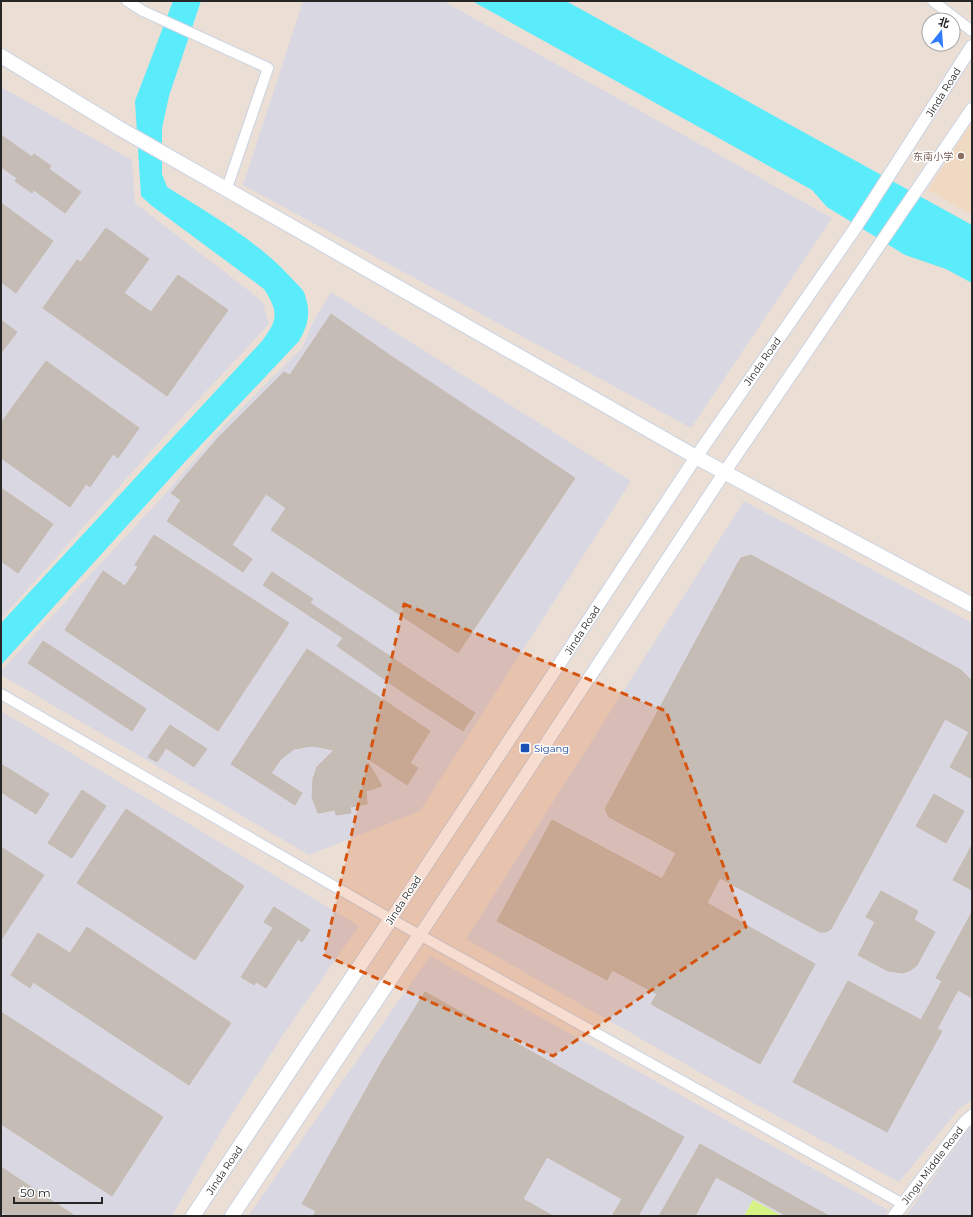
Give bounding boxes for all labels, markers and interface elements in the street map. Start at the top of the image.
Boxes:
north arrow [921,12,961,52]
text: 北 [937,14,951,31]
street label: Jinda Road [923,65,964,120]
place label: 东南小学 [913,150,953,163]
marker: 东南小学 [956,151,966,161]
street label: Jinda Road [740,335,784,389]
street label: Jinda Road [561,603,603,658]
marker: Sigang [519,742,531,754]
place label: Sigang [534,742,569,755]
street label: Jinda Road [382,873,424,928]
street label: Jingu Middle Road [898,1124,966,1208]
street label: Jinda Road [203,1143,245,1198]
scale bar [14,1179,102,1205]
text: 50 m [20,1185,51,1200]

